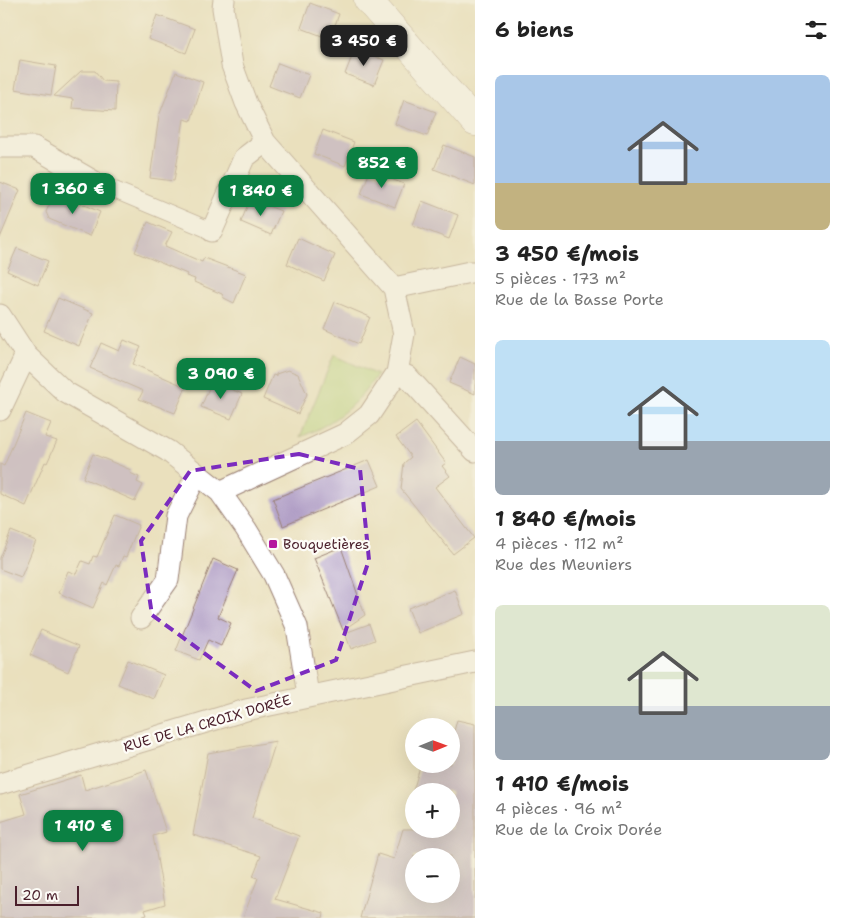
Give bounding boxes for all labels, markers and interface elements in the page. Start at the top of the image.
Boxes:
text: 6 biens [495,16,574,44]
icon: filters [802,16,830,44]
pin: 3 450 € [318,24,410,67]
text: 3 450 € [331,30,397,51]
icon: home [618,108,708,198]
pin: 852 € [347,146,417,189]
text: 852 € [358,152,406,173]
pin: 1 360 € [27,172,119,215]
pin: 1 840 € [215,174,307,217]
text: 1 360 € [41,178,105,199]
text: 1 840 € [230,180,292,201]
text: 3 450 €/mois [495,240,639,268]
text: 5 pièces · 173 m² [495,268,626,289]
text: Rue de la Basse Porte [495,289,664,310]
pin: 3 090 € [175,358,267,400]
text: 3 090 € [188,363,254,384]
icon: home [618,373,708,463]
text: 1 840 €/mois [495,505,636,533]
text: 4 pièces · 112 m² [495,533,624,554]
place label: Bouquetières [283,535,369,553]
marker: Bouquetières [267,538,279,550]
text: Rue des Meuniers [495,554,632,575]
icon: home [618,638,708,728]
street label: RUE DE LA CROIX DORÉE [121,690,293,756]
north arrow [405,718,460,772]
map controls [405,718,460,903]
text: 1 410 €/mois [495,770,629,798]
button: + [405,783,460,838]
text: 4 pièces · 96 m² [495,798,622,819]
pin: 1 410 € [37,810,129,852]
text: 1 410 € [54,815,112,836]
text: Rue de la Croix Dorée [495,819,662,840]
button: − [405,848,460,903]
scale bar [15,883,79,906]
text: 20 m [22,886,58,904]

